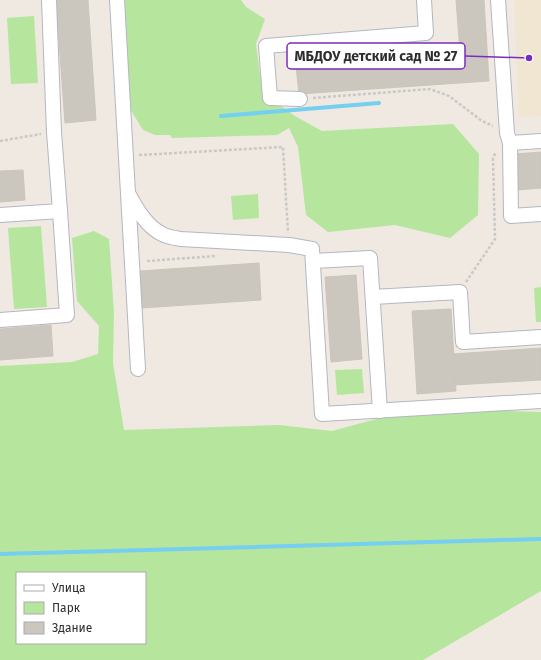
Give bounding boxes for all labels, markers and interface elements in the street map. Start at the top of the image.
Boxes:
callout: МБДОУ детский сад № 27 [287,43,465,69]
text: МБДОУ детский сад № 27 [295,48,458,65]
legend [16,572,146,644]
text: Улица [52,581,86,595]
text: Парк [52,601,81,615]
text: Здание [52,621,92,635]

